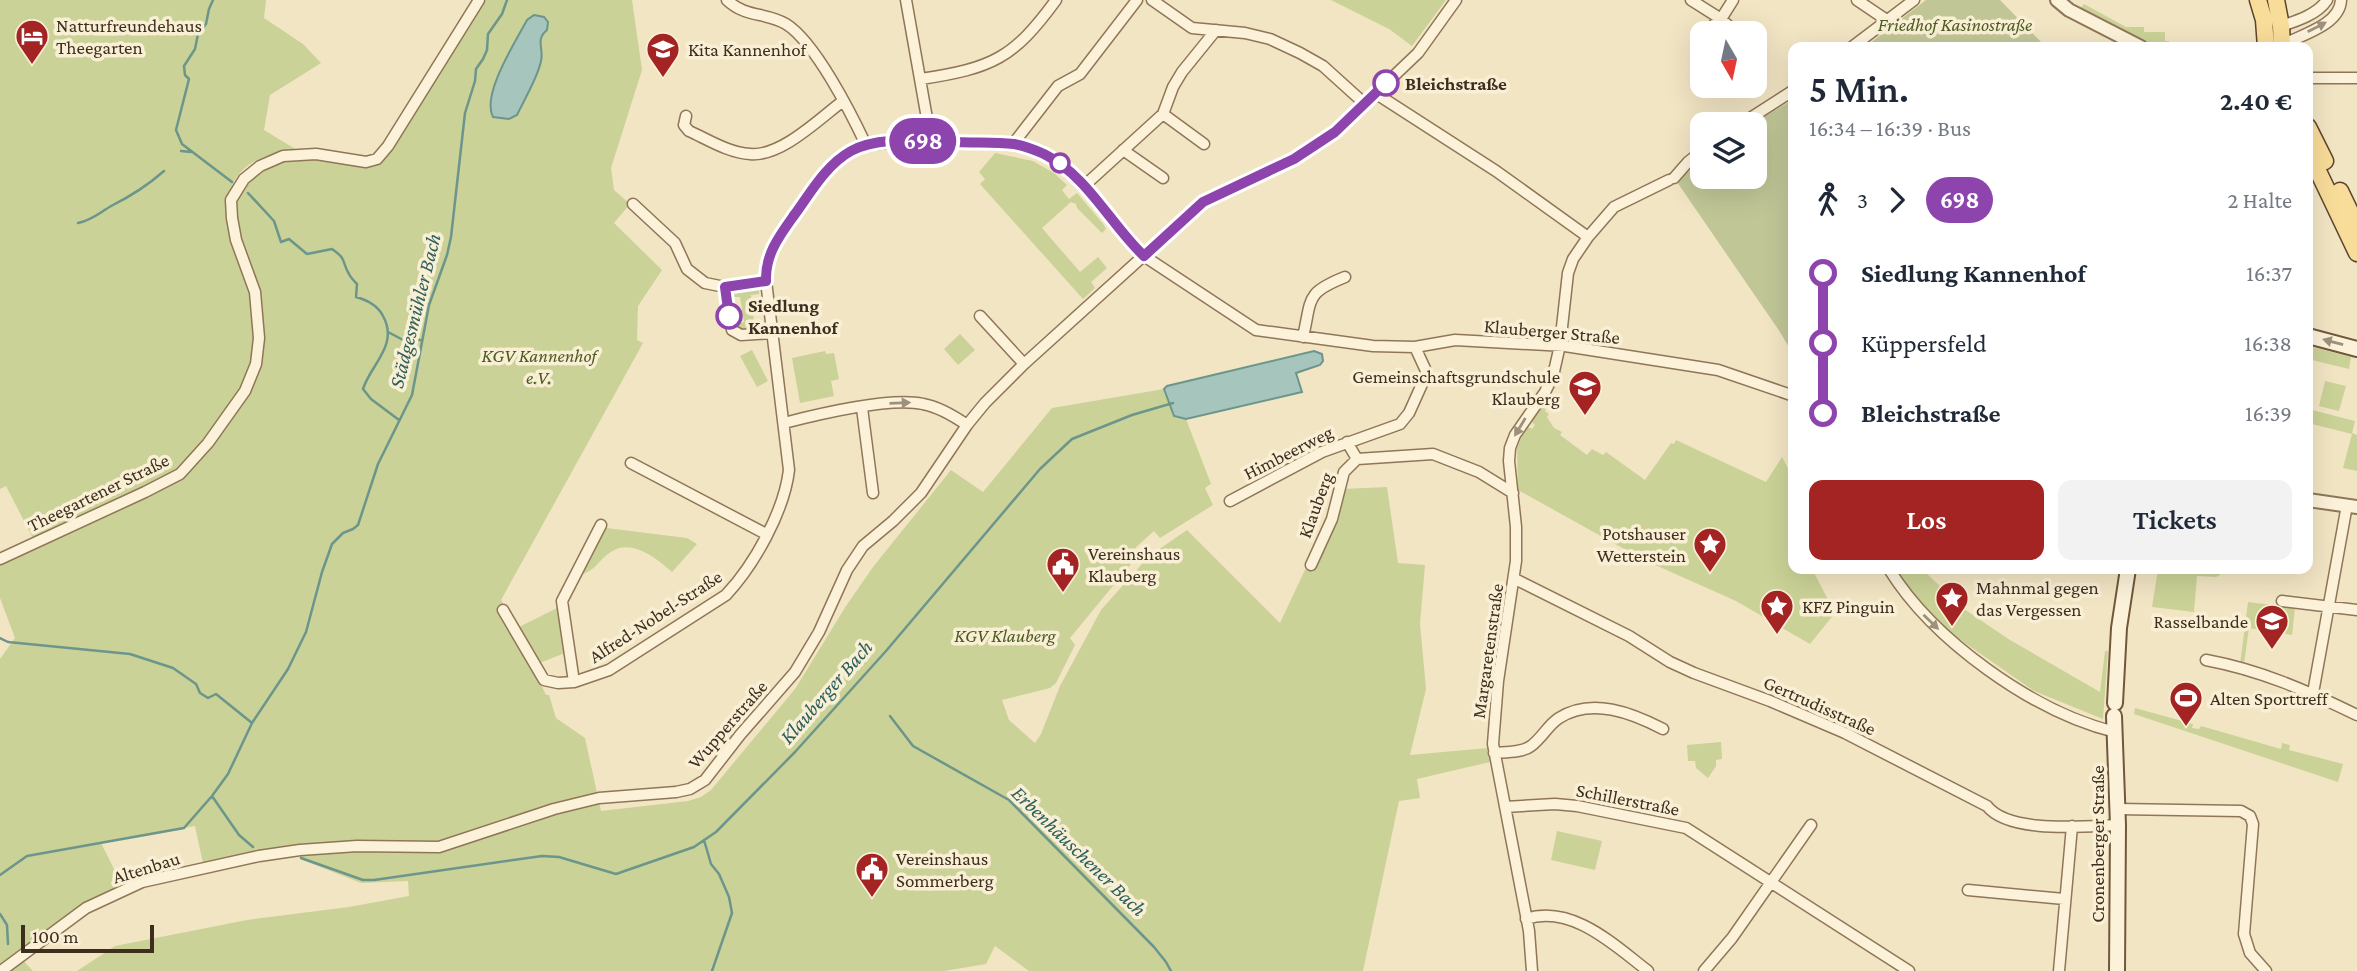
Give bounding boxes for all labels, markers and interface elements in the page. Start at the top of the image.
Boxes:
park label: Friedhof Kasinostraße [1878,14,2032,35]
place label: Natturfreundehaus Theegarten [56,15,202,58]
hotel icon: Natturfreundehaus Theegarten [13,17,51,66]
north arrow [1690,21,1768,98]
map controls [1690,21,1767,189]
one-way arrow [2307,22,2327,33]
school or university icon: Kita Kannenhof [644,30,682,79]
place label: Kita Kannenhof [688,39,808,60]
text: 5 Min. [1809,68,1909,110]
marker: Bleichstraße [1373,70,1399,96]
place label: Bleichstraße [1405,73,1507,94]
text: 2.40 € [2220,87,2292,116]
button: layers [1690,112,1767,189]
text: 16:34 – 16:39 · Bus [1809,115,1971,141]
line badge: 698 [883,118,963,164]
text: 698 [903,127,943,154]
unlabelled marker [1050,153,1070,173]
icon: walk [1809,181,1847,219]
icon: forward [1878,181,1916,219]
text: 698 [1940,186,1979,213]
text: 3 [1857,187,1868,213]
text: 2 Halte [2227,187,2292,213]
water label: Städgesmühler Bach [384,231,446,391]
text: Siedlung Kannenhof [1861,259,2086,288]
text: 16:37 [2246,260,2292,286]
place label: Siedlung Kannenhof [748,295,840,338]
marker: Siedlung Kannenhof [716,303,742,329]
street label: Klauberger Straße [1483,315,1621,348]
text: Küppersfeld [1861,329,1987,358]
text: 16:38 [2244,330,2292,356]
one-way arrow [2322,337,2343,347]
park label: KGV Kannenhof e.V. [481,345,600,388]
place label: Gemeinschaftsgrundschule Klauberg [1352,366,1560,409]
school or university icon: Gemeinschaftsgrundschule Klauberg [1566,368,1604,417]
one-way arrow [889,398,911,409]
text: Bleichstraße [1861,399,2000,428]
text: 16:39 [2245,400,2292,426]
one-way arrow [1514,418,1526,437]
street label: Himbeerweg [1240,421,1336,484]
street label: Theegartener Straße [24,449,172,536]
street label: Klauberg [1294,469,1337,541]
button: Los [1809,480,2044,560]
button: Tickets [2058,480,2292,560]
place label: Potshauser Wetterstein [1596,523,1686,566]
place icon: Potshauser Wetterstein [1691,525,1729,574]
place label: Vereinshaus Klauberg [1088,543,1180,586]
public building icon: Vereinshaus Klauberg [1044,545,1082,594]
street label: Alfred-Nobel-Straße [585,566,726,667]
place label: Mahnmal gegen das Vergessen [1976,577,2099,620]
place icon: Mahnmal gegen das Vergessen [1933,579,1971,628]
street label: Margaretenstraße [1468,582,1507,720]
place icon: KFZ Pinguin [1758,587,1796,636]
place label: KFZ Pinguin [1802,596,1895,617]
school or university icon: Rasselbande [2253,602,2291,651]
place label: Rasselbande [2153,611,2248,632]
one-way arrow [1922,613,1939,629]
park label: KGV Klauberg [954,625,1056,646]
water label: Klauberger Bach [775,635,877,749]
street label: Gertrudisstraße [1760,671,1879,740]
street label: Wupperstraße [683,676,771,773]
sports icon: Alten Sporttreff [2167,679,2205,728]
place label: Alten Sporttreff [2210,688,2329,709]
street label: Cronenberger Straße [2087,765,2108,923]
street label: Schillerstraße [1575,779,1681,820]
water label: Erbenhäuschener Bach [1007,781,1151,921]
street label: Altenbau [110,847,182,888]
place label: Vereinshaus Sommerberg [896,848,994,891]
public building icon: Vereinshaus Sommerberg [853,850,891,899]
scale bar [21,922,154,954]
text: 100 m [32,926,79,947]

